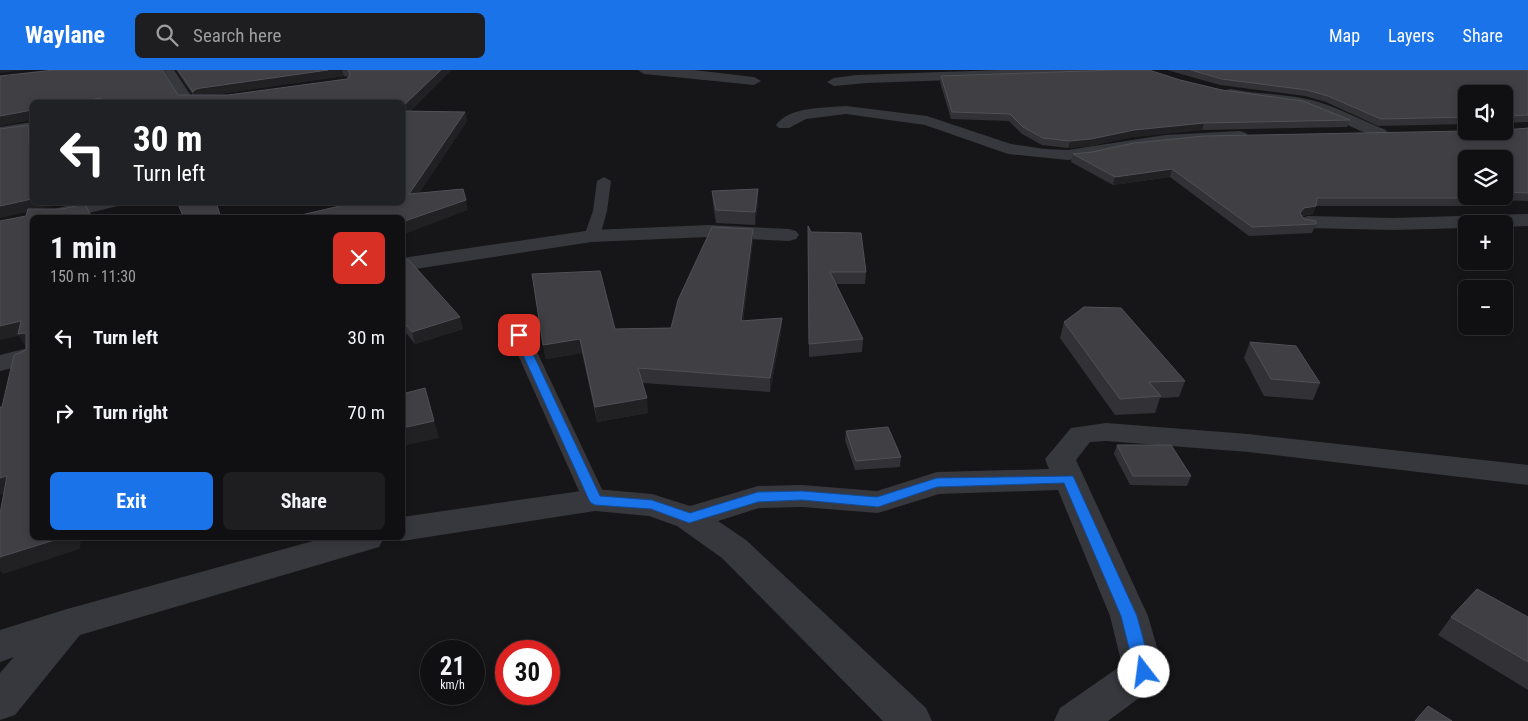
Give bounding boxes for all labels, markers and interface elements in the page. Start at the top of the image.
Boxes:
search box [135,13,485,58]
text: Waylane [25,21,105,49]
icon: search [153,21,181,49]
text: Search here [193,24,281,47]
text: Map [1329,25,1360,46]
text: Layers [1388,25,1435,46]
text: Share [1463,25,1503,46]
map controls [1458,85,1513,335]
button: sound [1458,85,1513,140]
text: 30 m [133,119,202,160]
icon: left [50,120,115,185]
button: layers [1458,150,1513,205]
text: Turn left [133,161,205,186]
button: + [1458,215,1513,270]
text: 1 min [50,230,117,265]
button: close [333,232,385,284]
text: 150 m · 11:30 [50,267,136,286]
button: − [1458,280,1513,335]
pin [498,314,540,356]
icon: arrive [505,321,533,349]
icon: left [50,324,78,352]
text: Turn left [93,326,158,349]
text: 30 m [348,326,385,349]
icon: right [50,399,78,427]
text: Turn right [93,401,168,424]
text: 70 m [348,401,385,424]
button: Exit [50,472,213,530]
button: Share [223,472,385,530]
speed limit sign: 30 [495,640,560,705]
position arrow [1117,645,1169,697]
text: 21 [440,652,465,681]
text: km/h [440,678,465,692]

